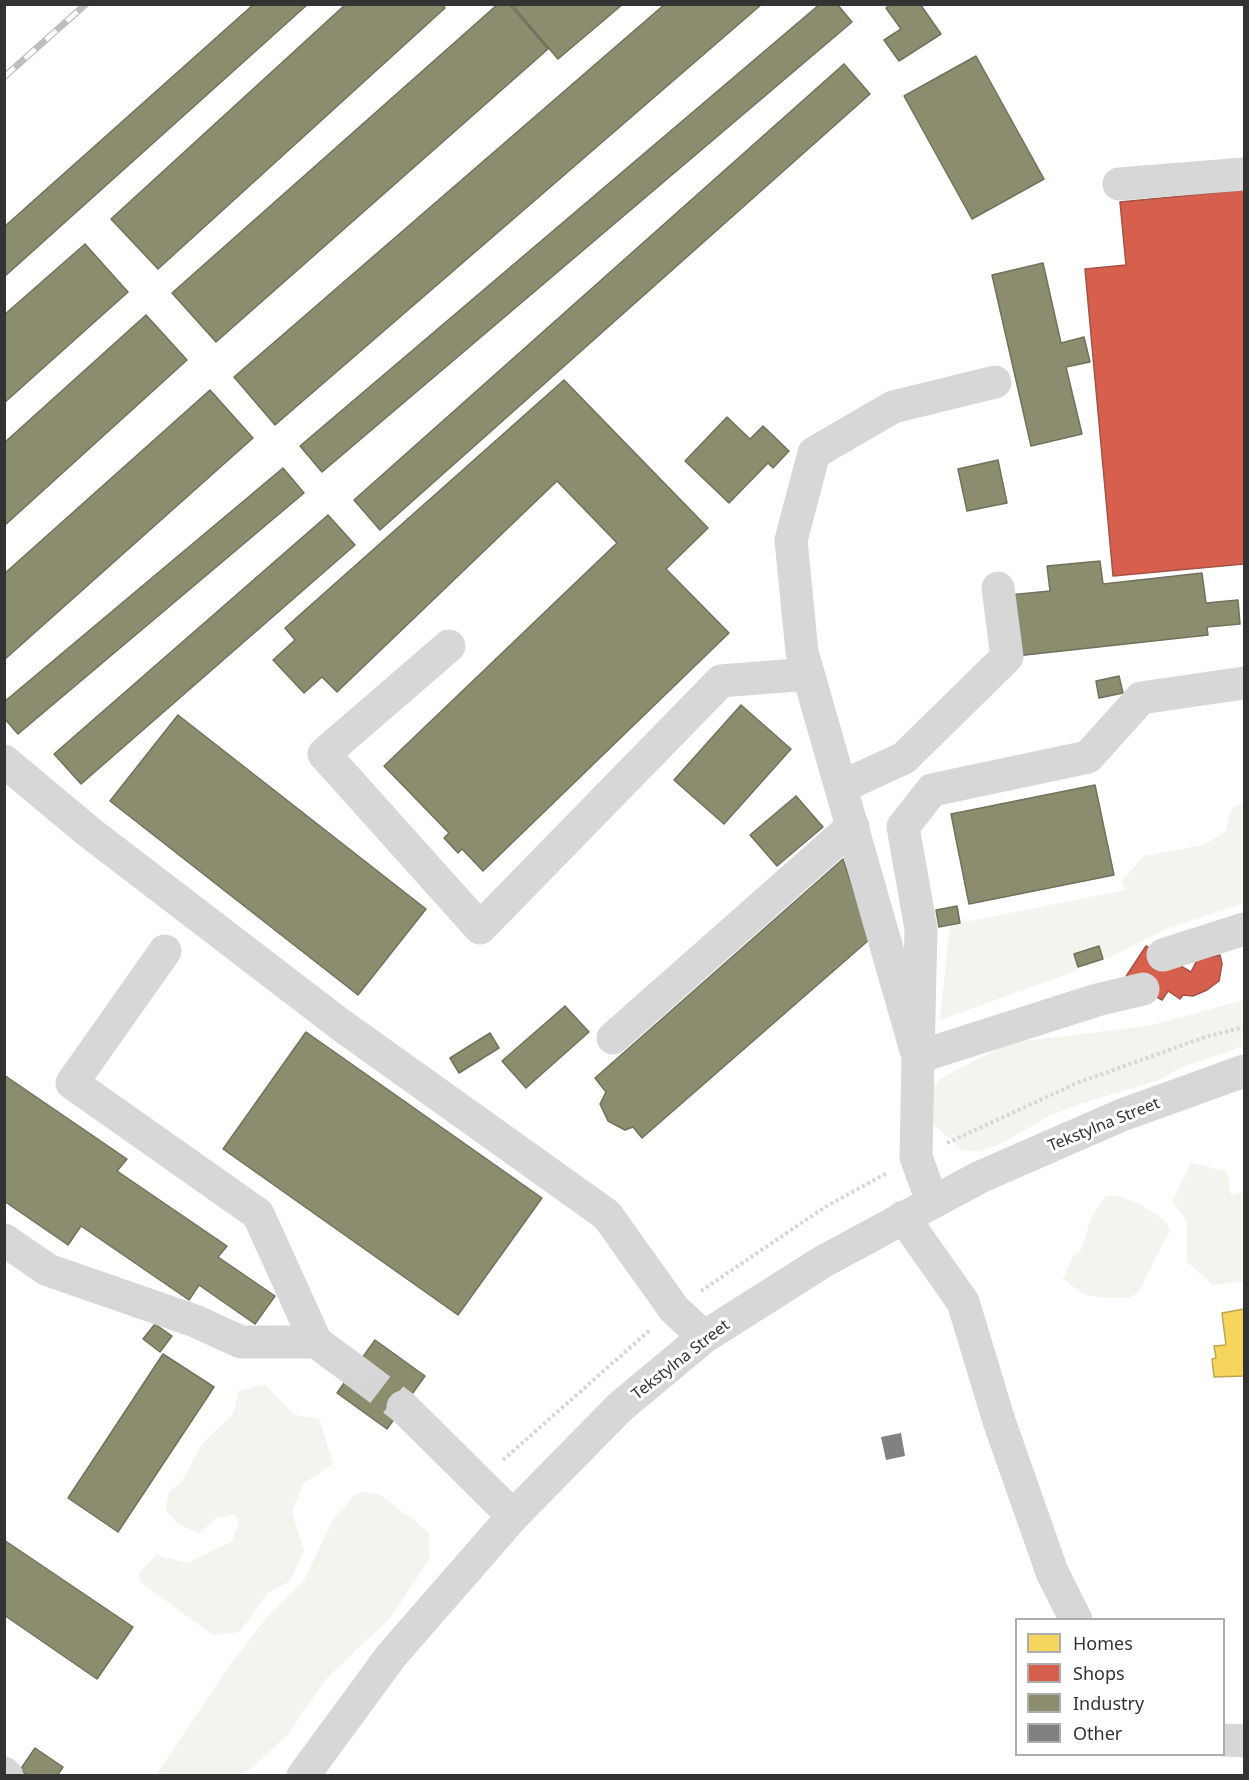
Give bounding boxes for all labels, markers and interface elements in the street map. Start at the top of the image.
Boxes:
street label: Tekstylna Street [1045,1094,1163,1156]
street label: Tekstylna Street [628,1316,734,1404]
legend [1015,1618,1225,1756]
text: Homes [1073,1631,1133,1655]
text: Shops [1073,1661,1125,1685]
text: Industry [1073,1691,1144,1715]
text: Other [1073,1721,1122,1745]

